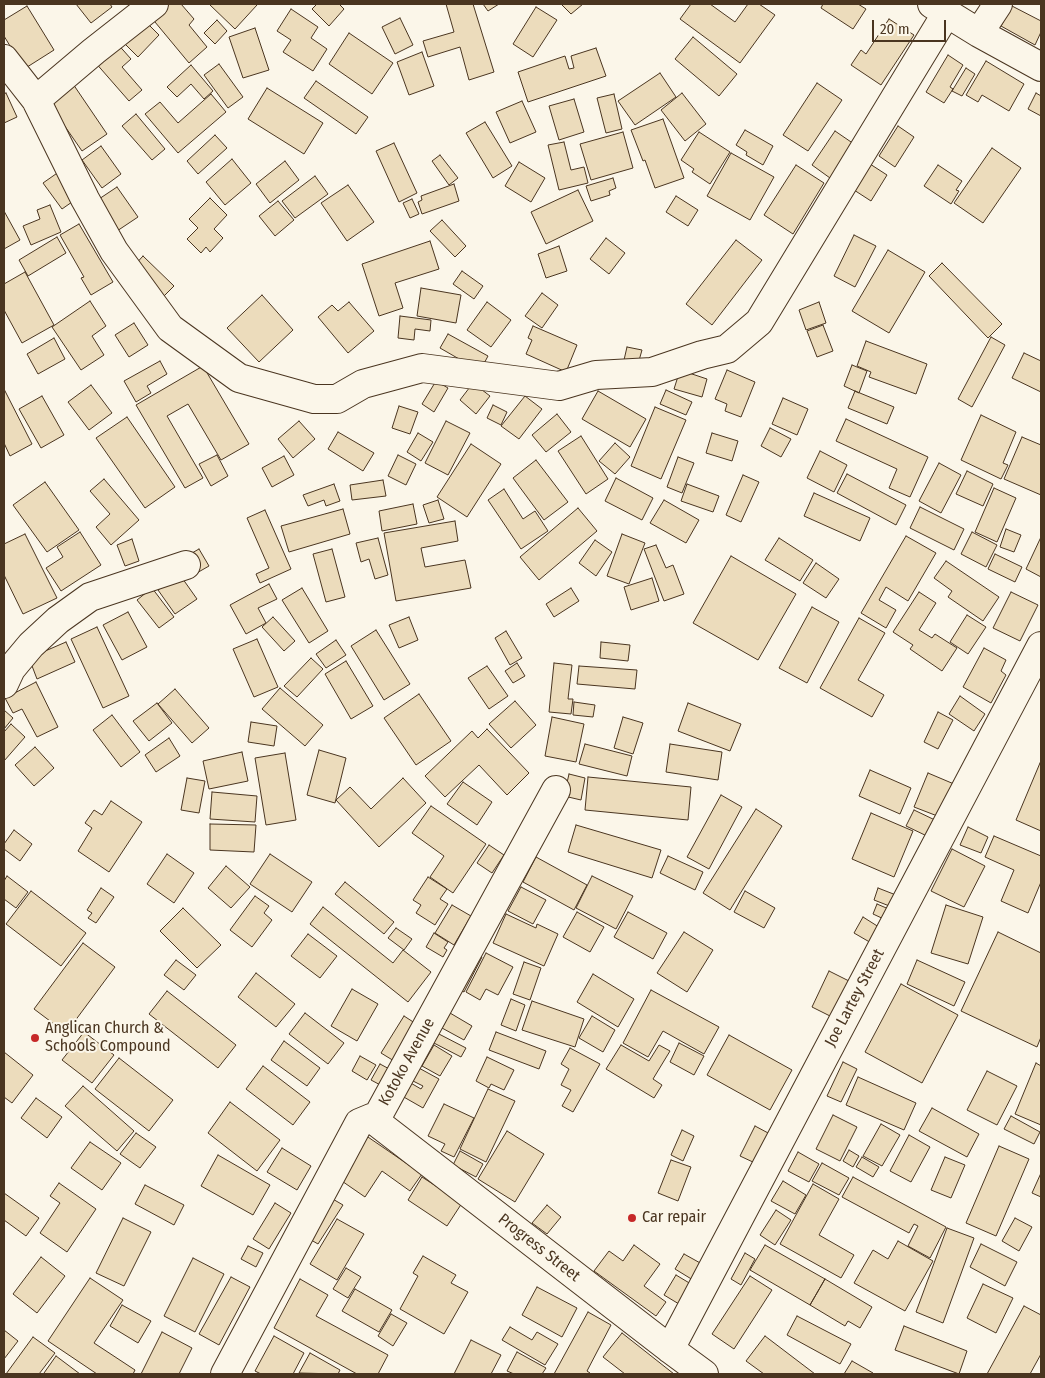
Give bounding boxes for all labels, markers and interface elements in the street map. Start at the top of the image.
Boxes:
scale bar [875,10,949,42]
text: 20 m [880,20,910,38]
street label: Joe Lartey Street [821,946,889,1050]
street label: Kotoko Avenue [375,1015,439,1109]
place label: Anglican Church & Schools Compound [45,1019,171,1057]
marker: Anglican Church & Schools Compound [29,1032,41,1044]
place label: Car repair [642,1208,706,1228]
street label: Progress Street [494,1210,584,1286]
marker: Car repair [626,1212,638,1224]

